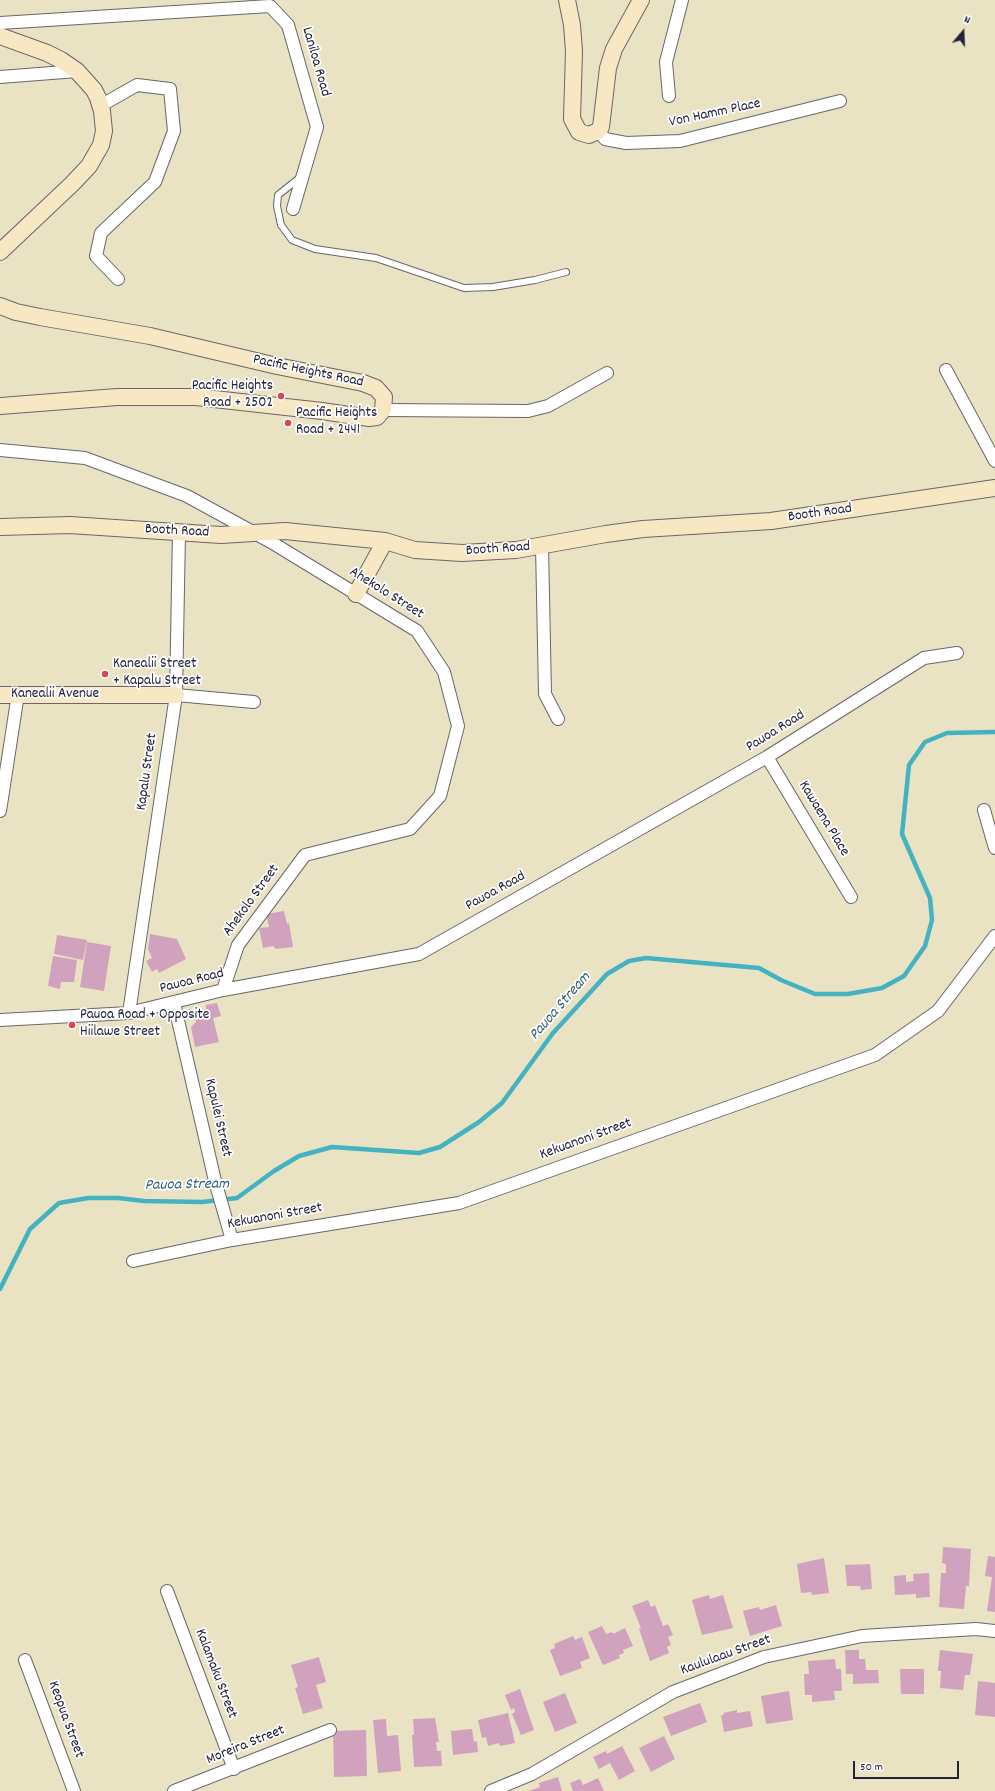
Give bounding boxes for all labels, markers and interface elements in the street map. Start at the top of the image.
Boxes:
north arrow [943,12,983,52]
text: N [962,12,972,29]
street label: Laniloa Road [296,25,334,99]
street label: Von Hamm Place [668,96,762,132]
street label: Pacific Heights Road [251,351,365,393]
place label: Pacific Heights Road + 2502 [192,378,273,413]
marker: Pacific Heights Road + 2502 [276,391,286,401]
place label: Pacific Heights Road + 2441 [296,405,377,440]
marker: Pacific Heights Road + 2441 [283,418,293,428]
street label: Booth Road [787,501,853,527]
street label: Booth Road [144,521,210,543]
street label: Booth Road [465,539,531,561]
street label: Ahekolo Street [345,564,427,624]
place label: Kanealii Street + Kapalu Street [113,656,201,691]
marker: Kanealii Street + Kapalu Street [100,669,110,679]
street label: Kanealii Avenue [11,686,99,704]
street label: Pauoa Road [743,707,809,757]
street label: Kapalu Street [134,732,162,812]
street label: Kawaena Place [793,778,853,860]
street label: Ahekolo Street [220,861,284,941]
street label: Pauoa Road [463,868,529,916]
street label: Pauoa Road [158,965,226,999]
water label: Pauoa Stream [526,969,596,1045]
place label: Pauoa Road + Opposite Hiilawe Street [80,1007,209,1042]
marker: Pauoa Road + Opposite Hiilawe Street [67,1020,77,1030]
street label: Kapulei Street [199,1077,235,1159]
street label: Kekuanoni Street [538,1115,634,1165]
water label: Pauoa Stream [145,1176,229,1196]
street label: Kekuanoni Street [226,1200,324,1234]
street label: Kalamaku Street [190,1627,240,1721]
street label: Kaululaau Street [679,1631,773,1681]
street label: Keopua Street [43,1679,87,1761]
street label: Moreira Street [204,1722,288,1770]
scale bar [855,1753,961,1779]
text: 50 m [860,1759,883,1776]

